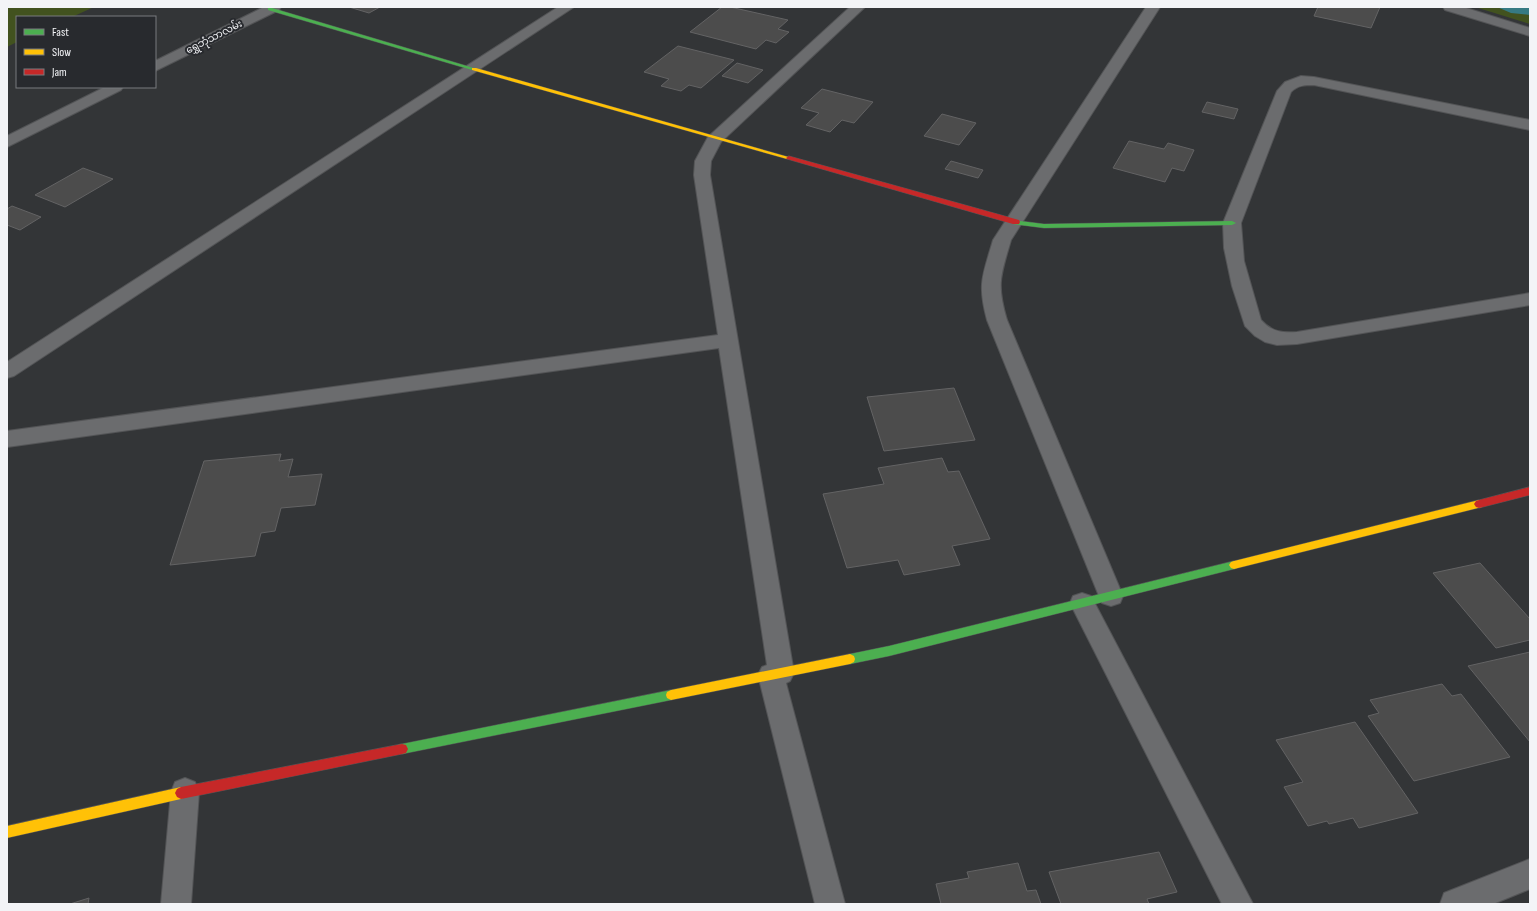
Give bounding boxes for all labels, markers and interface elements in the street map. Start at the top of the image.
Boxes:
legend [16,16,156,88]
street label: ရွှေဘုံသာလမ်း [183,16,245,58]
text: Fast [52,25,69,40]
text: Slow [52,45,71,60]
text: Jam [51,65,67,80]

